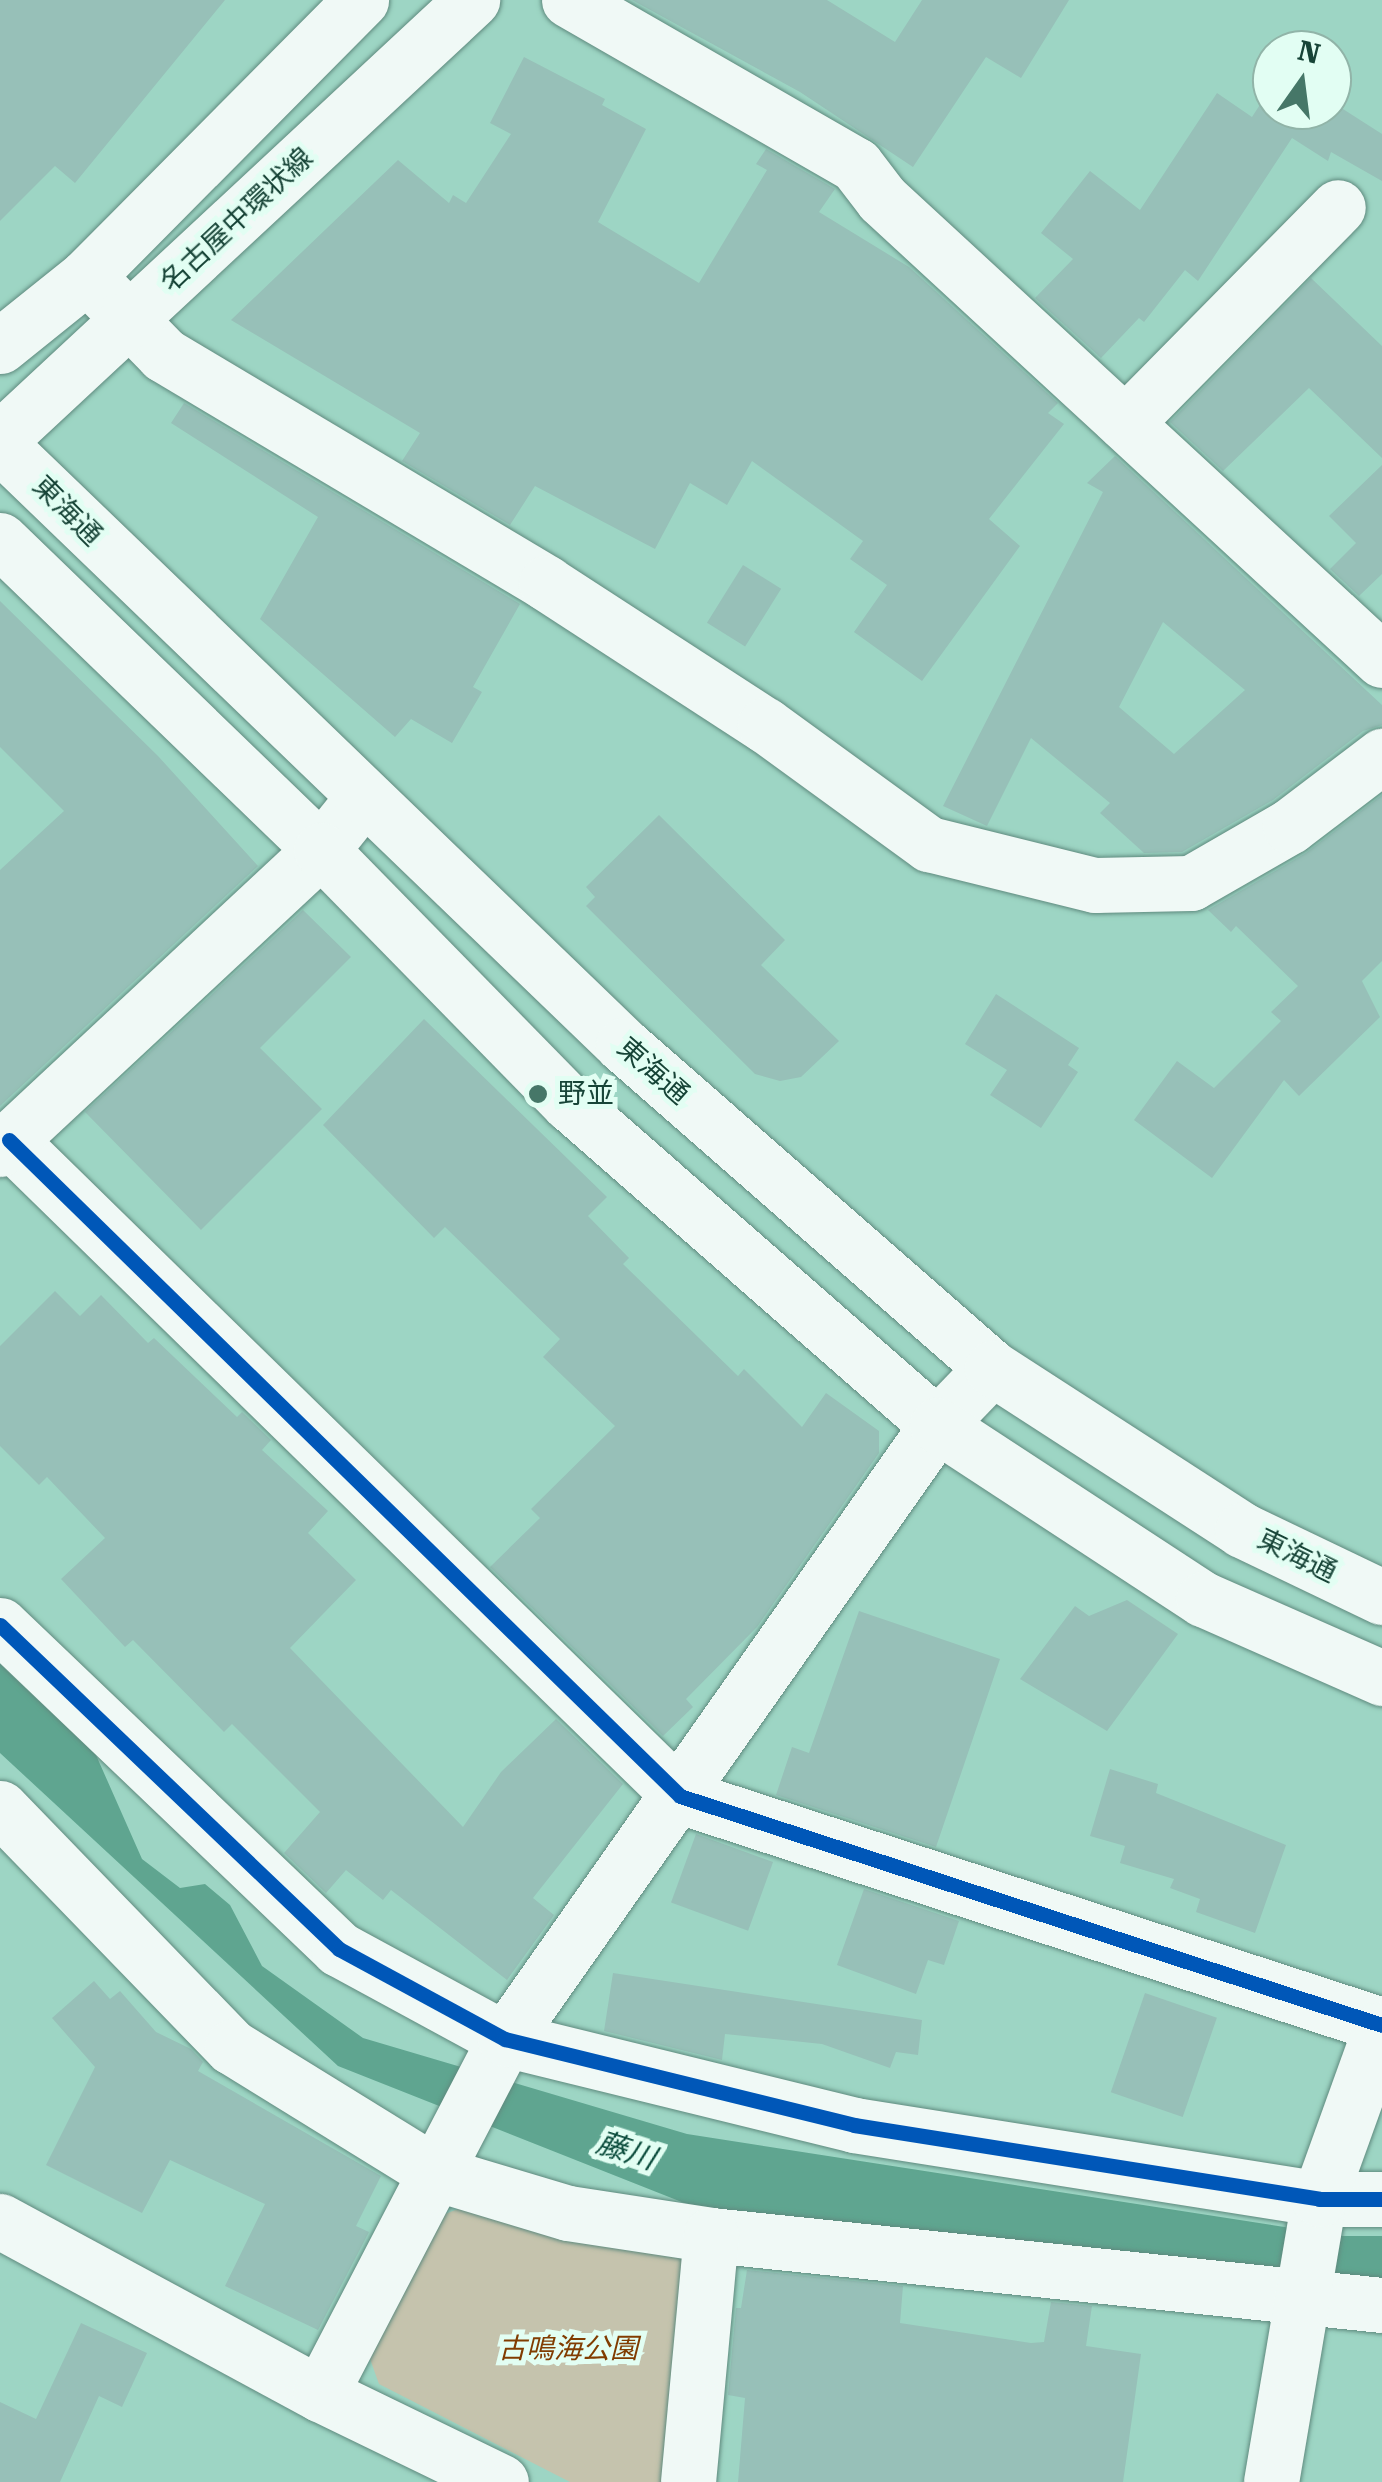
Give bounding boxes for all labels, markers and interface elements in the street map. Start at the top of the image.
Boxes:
north arrow [1252,30,1352,130]
text: N [1294,34,1323,71]
street label: 名古屋中環状線 [154,141,320,299]
street label: 東海通 [25,469,109,553]
street label: 東海通 [610,1031,696,1111]
place label: 野並 [558,1077,614,1111]
marker: 野並 [527,1083,549,1105]
street label: 東海通 [1252,1522,1342,1590]
water label: 藤川 [592,2125,660,2177]
park label: 古鳴海公園 [498,2332,638,2366]

